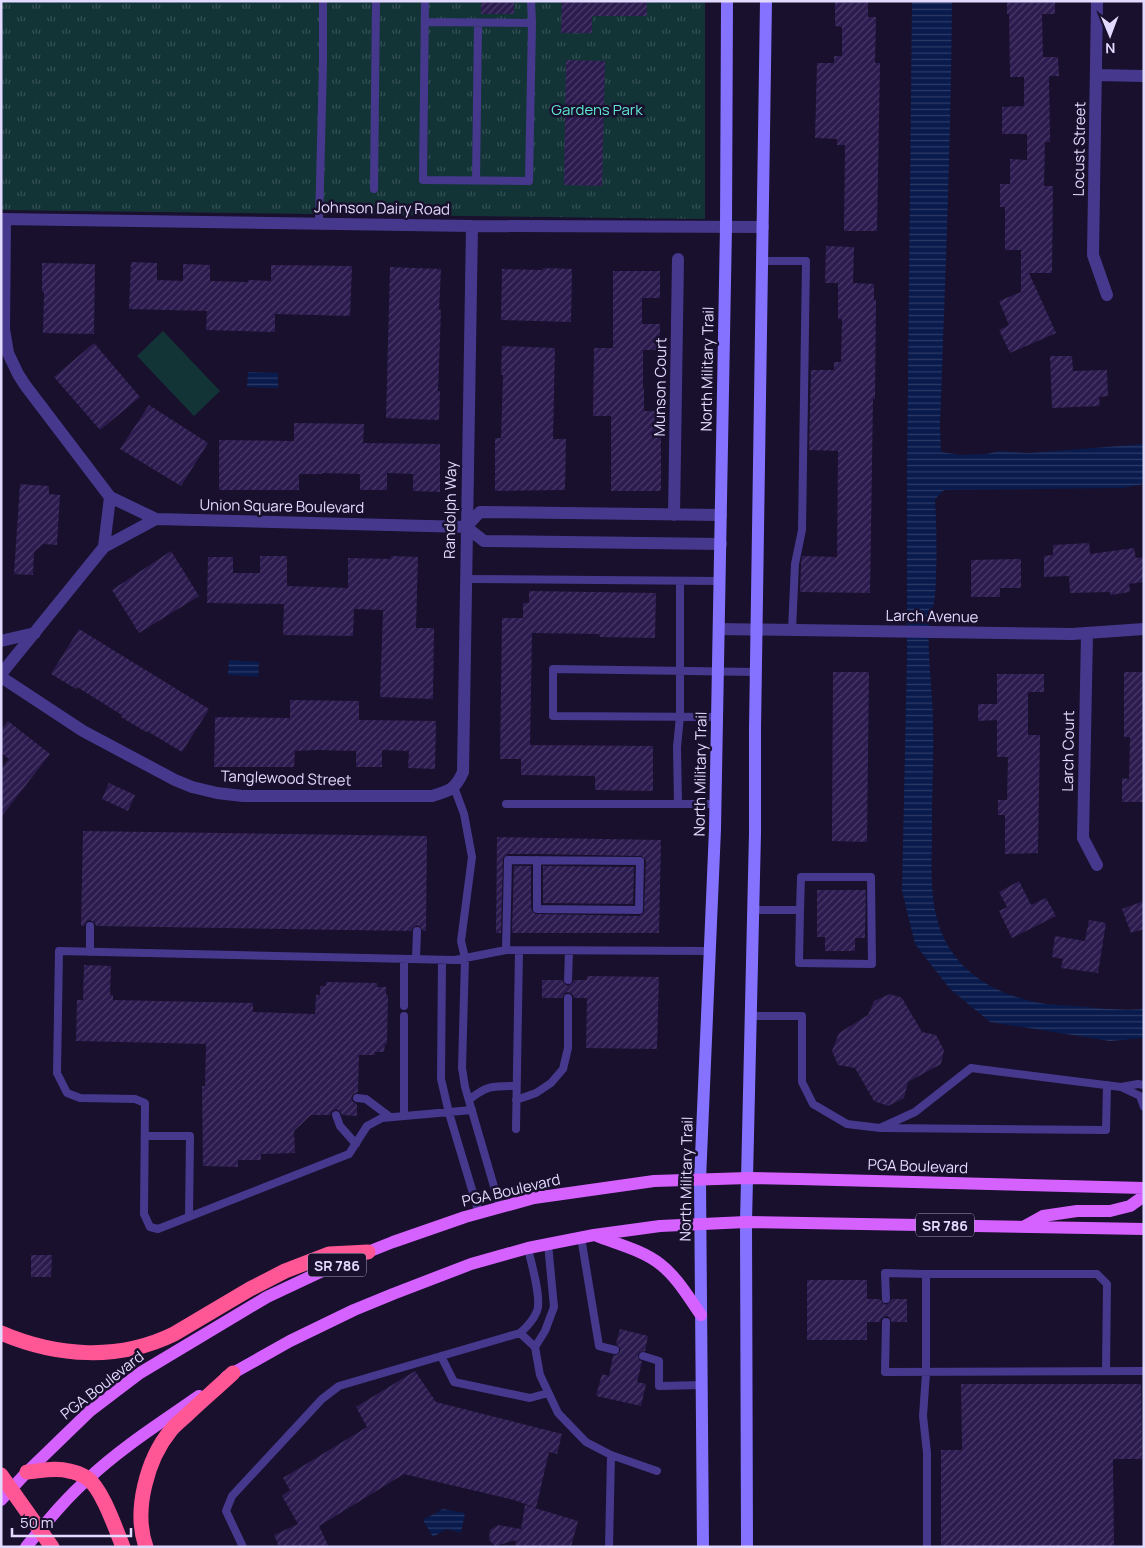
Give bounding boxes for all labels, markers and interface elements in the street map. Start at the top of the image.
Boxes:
north arrow [1085,10,1135,60]
text: N [1105,39,1115,58]
park label: Gardens Park [551,99,643,120]
street label: Locust Street [1068,101,1090,197]
street label: Johnson Dairy Road [314,196,450,220]
street label: North Military Trail [695,306,719,432]
street label: Munson Court [649,337,671,437]
street label: Randolph Way [439,461,461,559]
street label: Union Square Boulevard [199,494,365,518]
street label: Larch Avenue [885,605,979,627]
street label: Larch Court [1057,710,1079,792]
street label: North Military Trail [688,711,712,837]
street label: Tanglewood Street [220,765,352,791]
street label: North Military Trail [674,1116,698,1242]
street label: PGA Boulevard [867,1154,969,1178]
street label: PGA Boulevard [460,1168,562,1212]
road number: SR 786 [916,1214,974,1236]
road number: SR 786 [308,1254,366,1276]
street label: PGA Boulevard [56,1346,148,1424]
scale bar [12,1506,131,1538]
text: 50 m [20,1512,54,1533]

